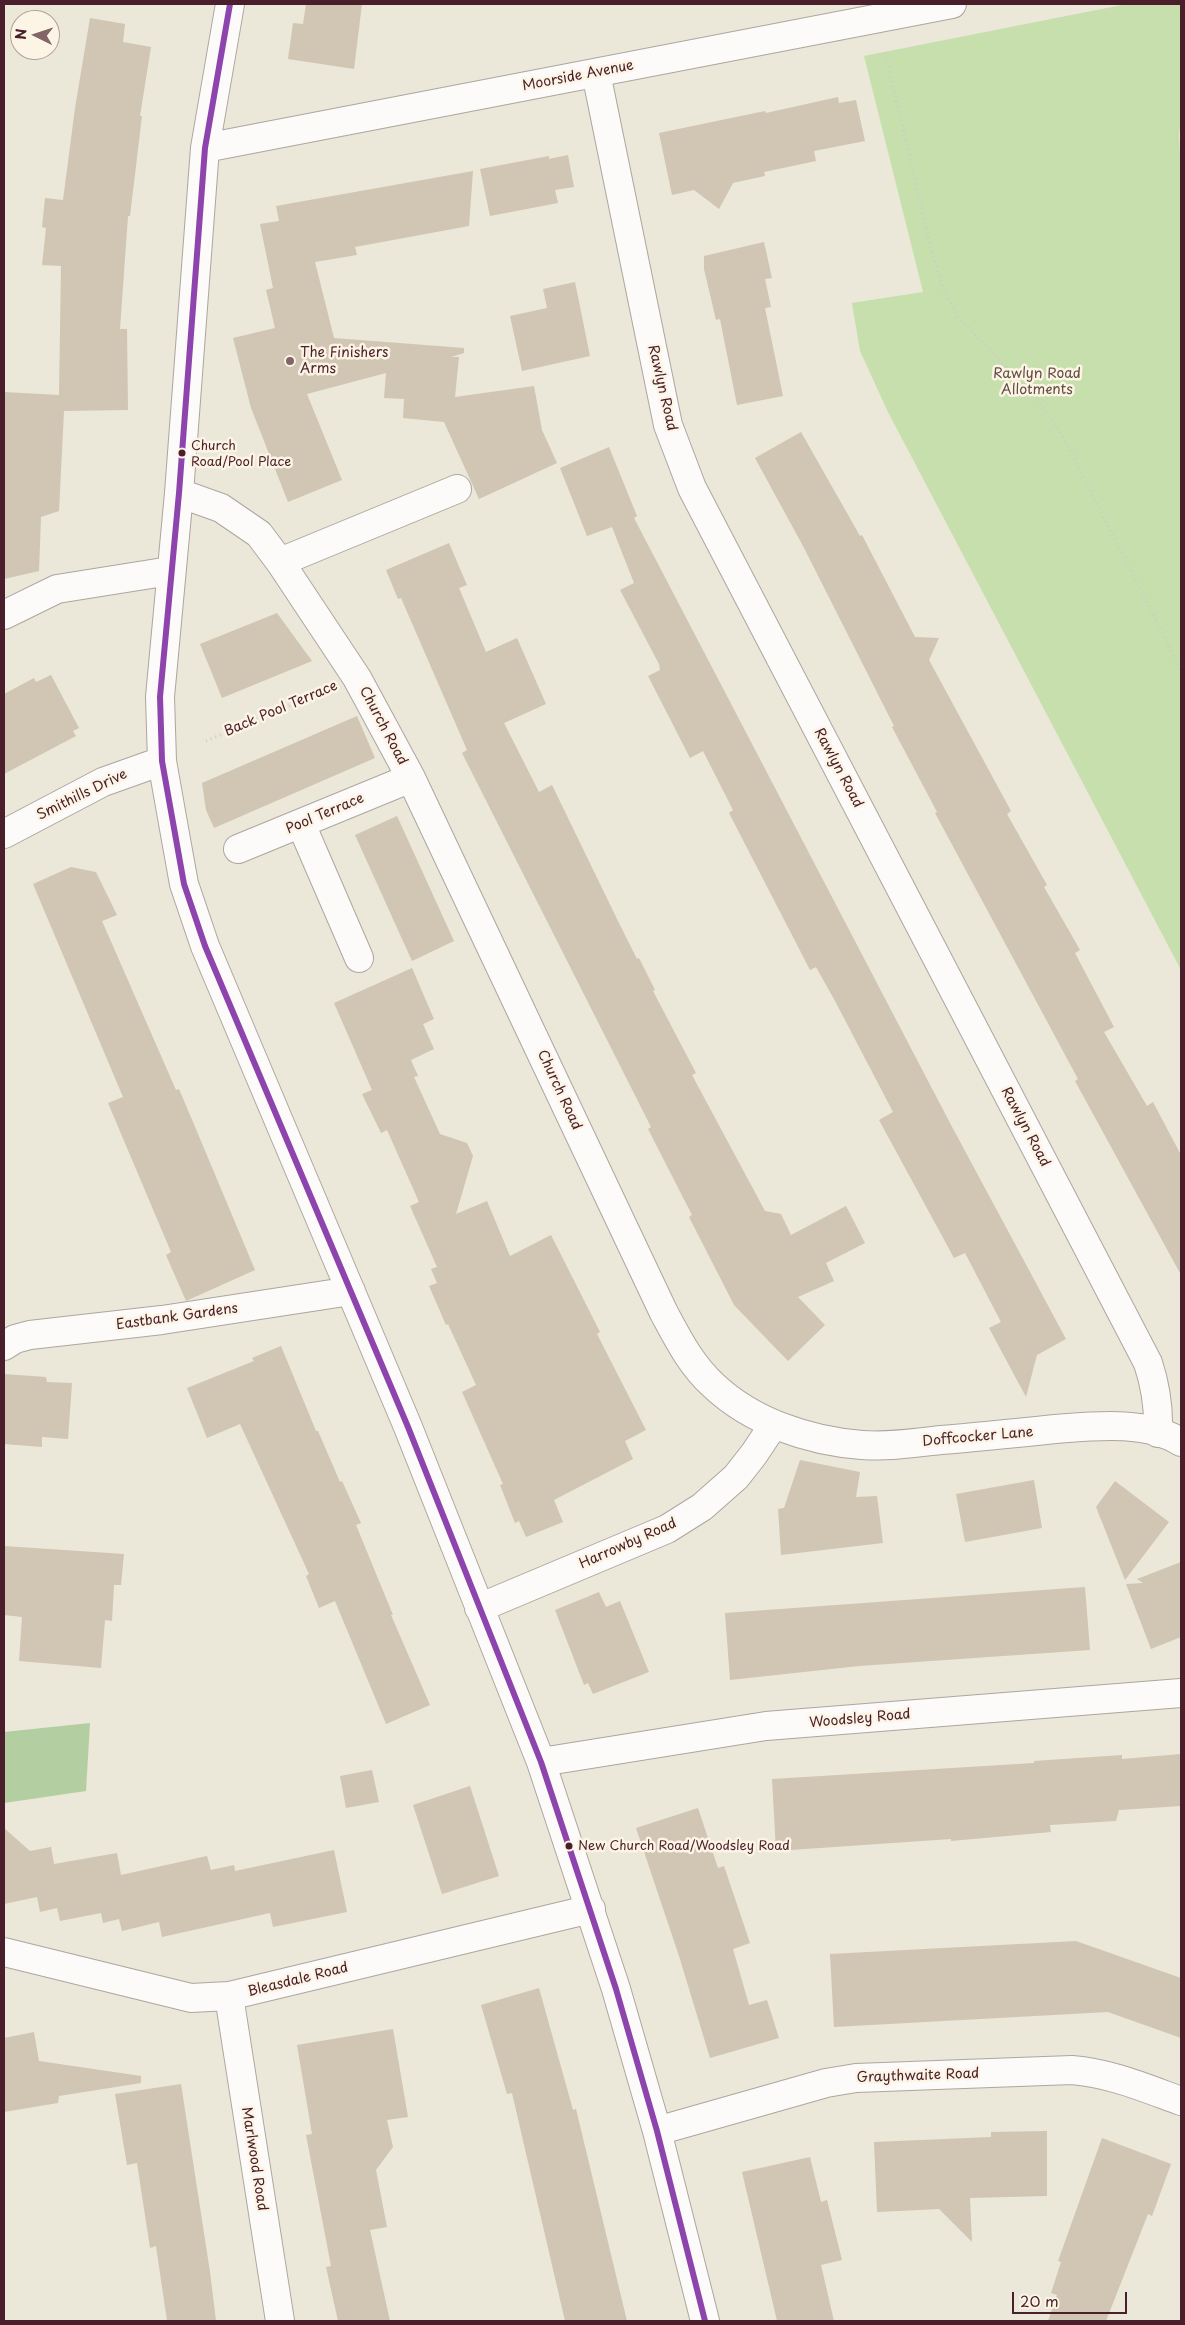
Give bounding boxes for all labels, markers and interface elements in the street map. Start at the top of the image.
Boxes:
north arrow [10,10,60,60]
text: N [10,28,31,40]
street label: Moorside Avenue [521,57,635,95]
street label: Rawlyn Road [644,343,680,433]
place label: The Finishers Arms [300,345,388,378]
marker: The Finishers Arms [284,355,296,367]
park label: Rawlyn Road Allotments [993,366,1081,398]
place label: Church Road/Pool Place [191,438,291,469]
marker: Church Road/Pool Place [177,448,187,458]
street label: Back Pool Terrace [222,678,340,740]
street label: Church Road [355,684,411,768]
street label: Rawlyn Road [810,725,866,811]
street label: Smithills Drive [34,766,130,824]
street label: Pool Terrace [283,790,367,838]
street label: Church Road [533,1047,585,1133]
street label: Rawlyn Road [997,1084,1053,1170]
street label: Eastbank Gardens [115,1300,239,1334]
street label: Doffcocker Lane [922,1424,1034,1450]
street label: Harrowby Road [577,1515,679,1573]
street label: Woodsley Road [809,1706,911,1732]
place label: New Church Road/Woodsley Road [578,1838,790,1854]
marker: New Church Road/Woodsley Road [564,1841,574,1851]
street label: Bleasdale Road [246,1959,350,2001]
street label: Graythwaite Road [856,2065,980,2087]
street label: Marlwood Road [237,2106,271,2212]
scale bar [1015,2282,1130,2314]
text: 20 m [1020,2289,1059,2312]

